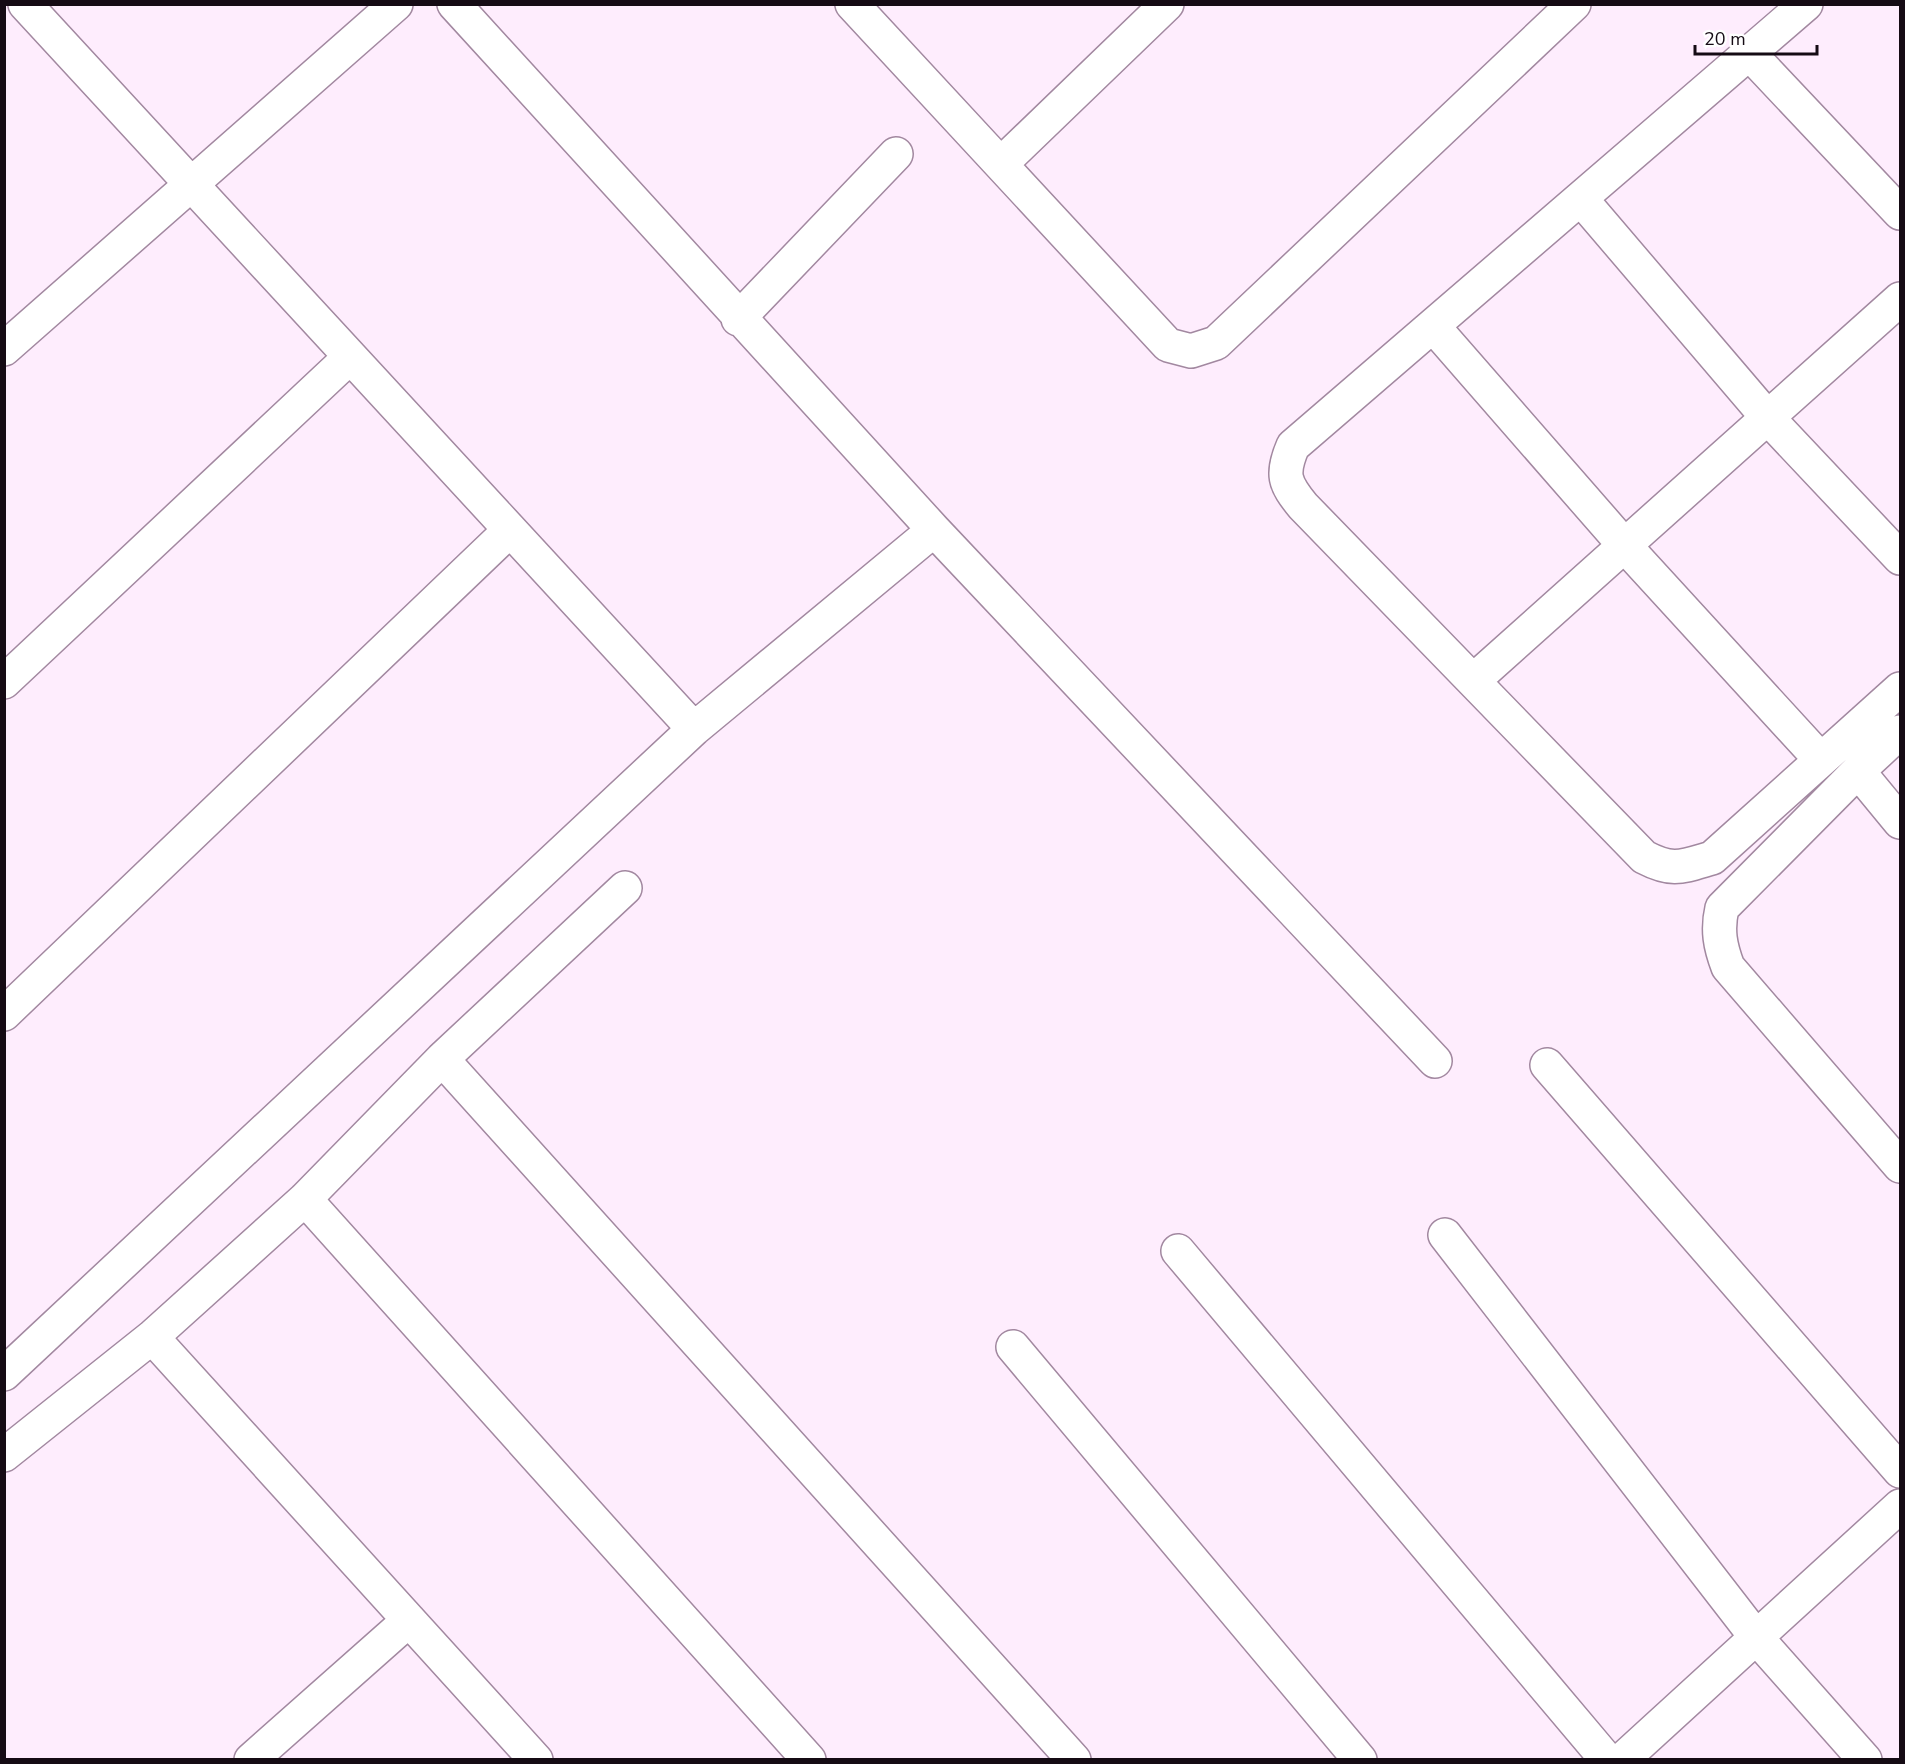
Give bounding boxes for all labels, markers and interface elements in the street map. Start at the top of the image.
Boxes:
scale bar [1695,18,1816,56]
text: 20 m [1704,27,1746,51]

